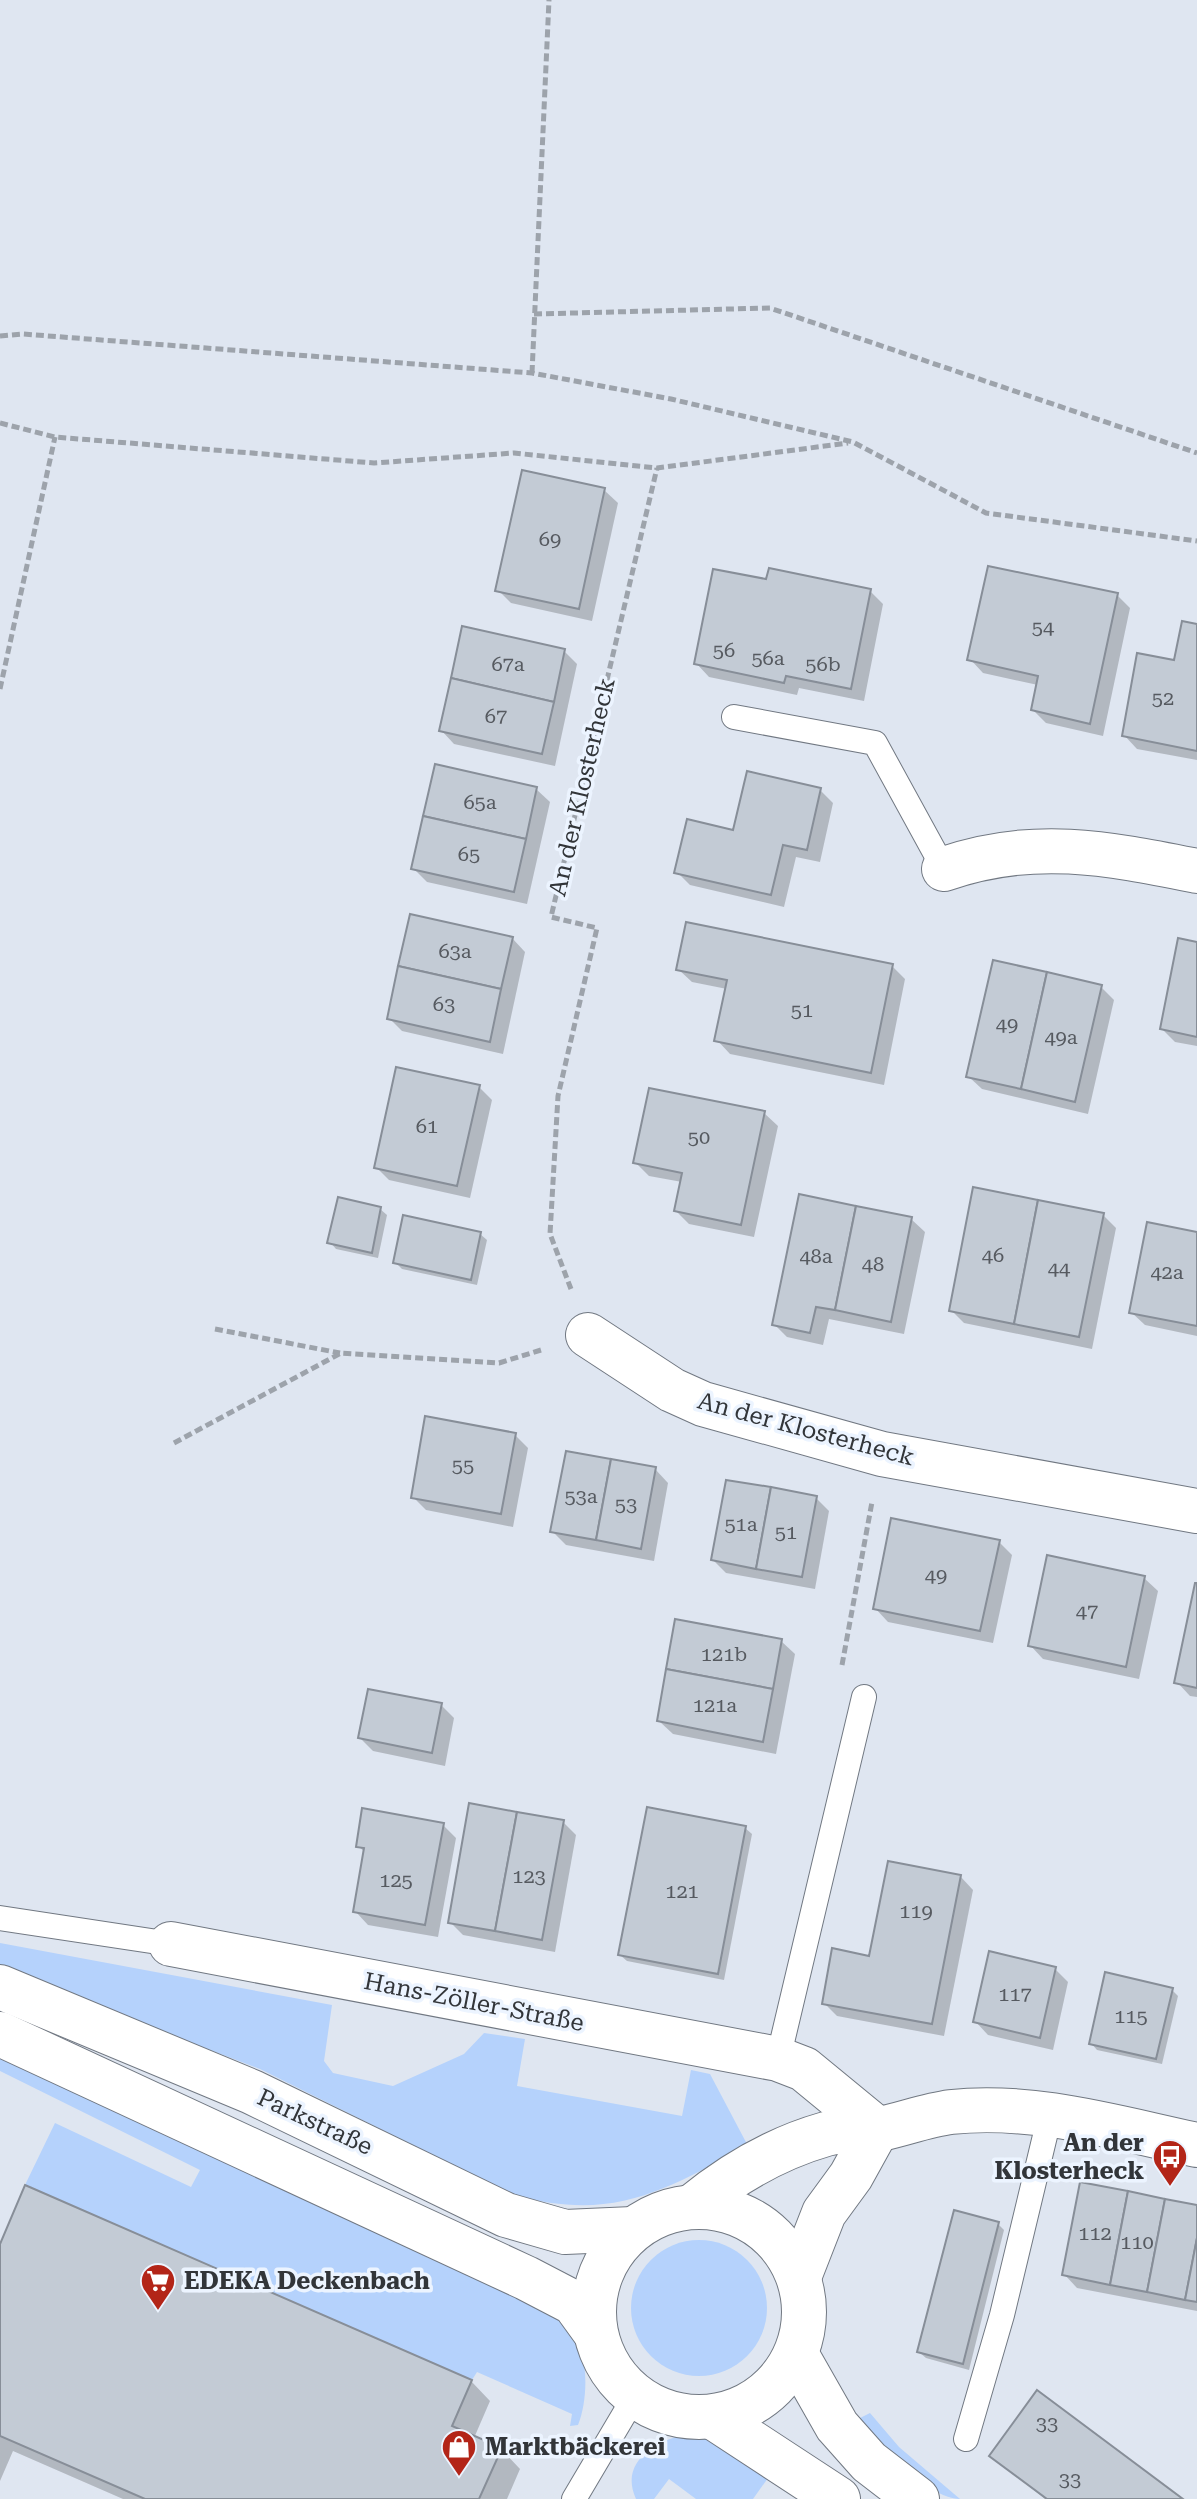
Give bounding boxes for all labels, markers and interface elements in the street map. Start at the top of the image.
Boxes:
house number: 69 [539,527,561,551]
house number: 54 [1032,615,1055,639]
house number: 56 [713,638,735,662]
house number: 56a [751,646,785,670]
house number: 67a [491,652,525,676]
house number: 56b [805,652,841,676]
street label: An der Klosterheck [543,675,621,899]
house number: 52 [1152,686,1174,710]
house number: 67 [485,704,507,728]
house number: 65a [463,790,497,814]
house number: 65 [458,842,480,866]
house number: 63a [438,939,472,963]
house number: 63 [433,992,455,1016]
house number: 51 [791,998,813,1022]
house number: 49 [996,1012,1018,1036]
house number: 49a [1044,1025,1078,1049]
house number: 61 [416,1114,438,1138]
house number: 50 [688,1125,710,1149]
house number: 46 [982,1243,1004,1267]
house number: 48a [799,1244,833,1268]
house number: 48 [862,1252,884,1276]
house number: 44 [1048,1256,1071,1280]
house number: 42a [1150,1260,1184,1284]
street label: An der Klosterheck [695,1387,917,1471]
house number: 55 [452,1453,474,1477]
house number: 53a [564,1484,598,1508]
house number: 53 [615,1492,637,1516]
house number: 51a [724,1512,758,1536]
house number: 51 [775,1520,797,1544]
house number: 49 [925,1563,947,1587]
house number: 47 [1076,1599,1098,1623]
house number: 121b [701,1642,747,1666]
house number: 121a [693,1693,737,1717]
house number: 123 [512,1864,546,1888]
house number: 125 [379,1868,413,1892]
house number: 121 [665,1879,699,1903]
house number: 119 [899,1899,933,1923]
street label: Hans-Zöller-Straße [362,1967,586,2037]
house number: 117 [998,1982,1032,2006]
house number: 115 [1114,2004,1148,2028]
street label: Parkstraße [253,2083,377,2161]
place label: An der Klosterheck [995,2129,1144,2185]
bus stop icon: An der Klosterheck [1151,2138,1189,2188]
house number: 112 [1078,2221,1112,2245]
house number: 110 [1120,2230,1154,2254]
supermarket icon: EDEKA Deckenbach [139,2262,177,2312]
place label: EDEKA Deckenbach [184,2267,430,2295]
house number: 33 [1036,2411,1058,2435]
shop icon: Marktbäckerei [440,2428,478,2478]
place label: Marktbäckerei [485,2433,666,2461]
house number: 33 [1059,2467,1081,2491]

